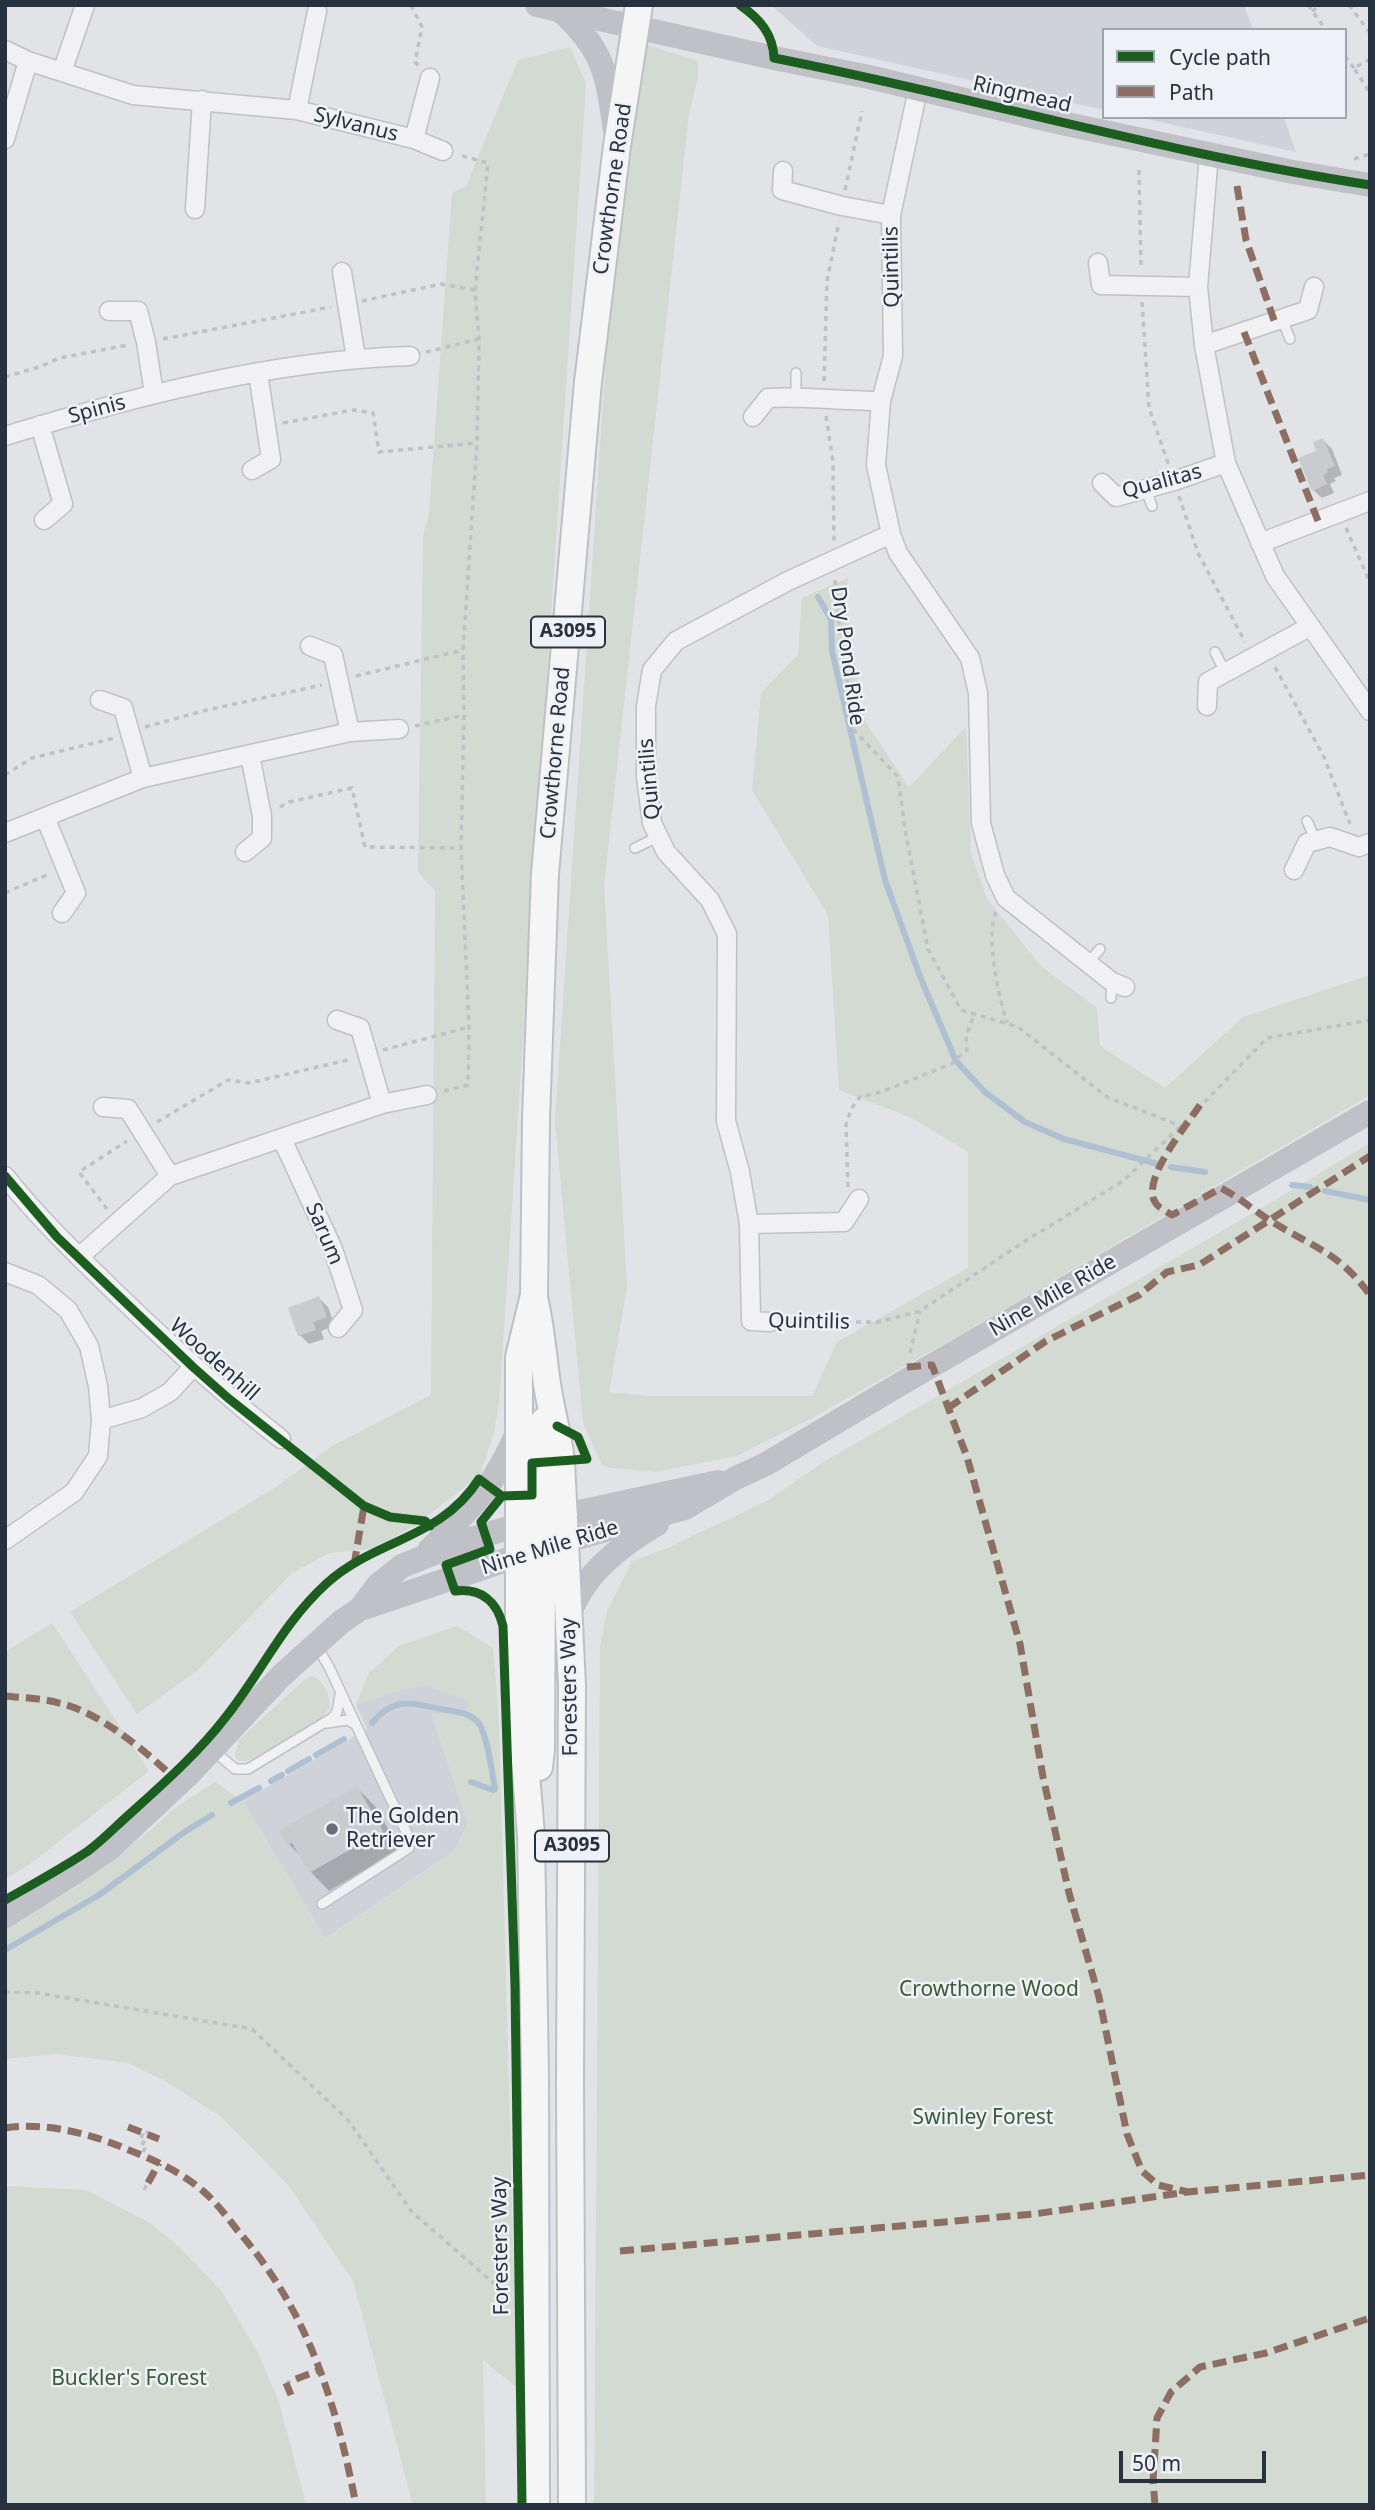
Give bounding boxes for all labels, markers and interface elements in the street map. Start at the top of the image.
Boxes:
legend [1102,28,1347,119]
text: Cycle path [1169,43,1271,71]
street label: Ringmead [970,71,1074,119]
text: Path [1169,78,1214,106]
street label: Sylvanus [311,102,401,148]
street label: Crowthorne Road [588,102,638,276]
street label: Quintilis [879,226,905,308]
street label: Spinis [66,390,128,430]
street label: Qualitas [1119,459,1205,505]
street label: Dry Pond Ride [825,585,869,727]
road number: A3095 [531,617,605,648]
street label: Crowthorne Road [536,666,576,840]
street label: Quintilis [634,737,666,821]
street label: Sarum [300,1199,348,1269]
street label: Nine Mile Ride [985,1250,1121,1342]
street label: Quintilis [768,1309,850,1335]
street label: Woodenhill [164,1313,264,1407]
street label: Nine Mile Ride [478,1515,622,1581]
street label: Foresters Way [556,1617,584,1757]
place label: The Golden Retriever [346,1804,459,1854]
marker: The Golden Retriever [324,1821,340,1837]
road number: A3095 [535,1830,609,1862]
park label: Crowthorne Wood [899,1977,1079,2003]
park label: Swinley Forest [913,2105,1053,2131]
street label: Foresters Way [487,2176,515,2316]
park label: Buckler's Forest [51,2366,207,2392]
scale bar [1123,2436,1270,2480]
text: 50 m [1132,2449,1181,2477]

